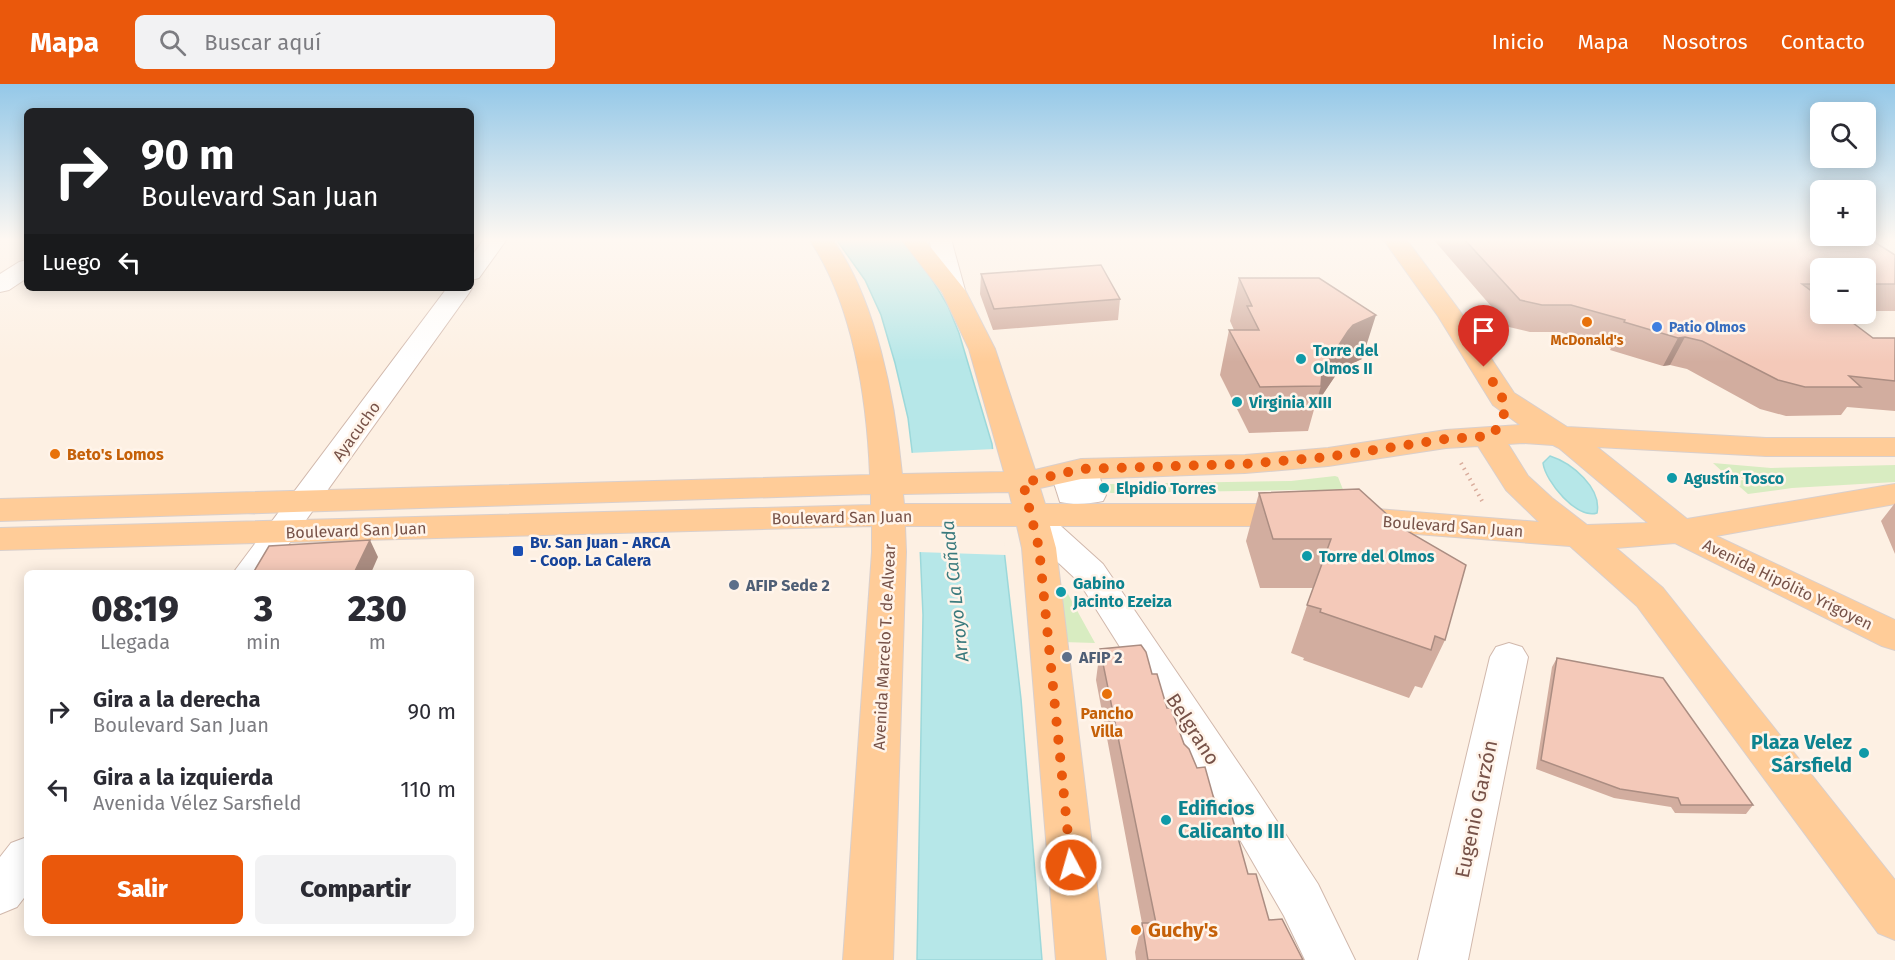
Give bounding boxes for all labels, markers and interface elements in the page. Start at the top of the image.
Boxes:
search box [135,15,555,69]
text: Mapa [30,26,99,59]
icon: search [156,26,189,59]
text: Buscar aquí [204,29,321,56]
text: Inicio [1492,29,1544,55]
text: Mapa [1577,29,1629,55]
text: Nosotros [1662,29,1748,55]
text: Contacto [1781,29,1865,55]
map controls [1810,102,1876,324]
button: search [1810,102,1876,168]
text: 90 m [141,130,235,180]
icon: right [42,132,120,210]
button: + [1810,180,1876,246]
text: Boulevard San Juan [141,181,379,213]
icon: left [113,246,146,279]
text: Luego [42,249,101,276]
button: − [1810,258,1876,324]
pin [1458,305,1509,367]
icon: arrive [1467,314,1500,347]
marker: McDonald's [1580,315,1594,329]
place label: Patio Olmos [1669,319,1746,336]
marker: Patio Olmos [1650,320,1664,334]
place label: McDonald's [1550,332,1624,349]
place label: Torre del Olmos II [1313,341,1379,378]
marker: Torre del Olmos II [1294,352,1308,366]
place label: Virginia XIII [1248,393,1332,412]
marker: Virginia XIII [1230,395,1244,409]
street label: Ayacucho [329,398,384,465]
place label: Beto's Lomos [67,445,164,464]
marker: Beto's Lomos [48,447,62,461]
place label: Agustín Tosco [1683,469,1784,488]
marker: Agustín Tosco [1665,471,1679,485]
place label: Elpidio Torres [1116,479,1217,498]
marker: Elpidio Torres [1097,481,1111,495]
street label: Boulevard San Juan [771,507,913,528]
street label: Boulevard San Juan [1382,512,1524,541]
street label: Boulevard San Juan [285,519,427,542]
water label: Arroyo La Cañada [937,519,973,664]
place label: Bv. San Juan - ARCA - Coop. La Calera [530,533,671,570]
street label: Avenida Hipólito Yrigoyen [1700,535,1876,634]
street label: Avenida Marcelo T. de Alvear [870,543,899,750]
marker: Bv. San Juan - ARCA - Coop. La Calera [511,544,525,558]
place label: Torre del Olmos [1319,547,1435,566]
marker: Torre del Olmos [1300,549,1314,563]
place label: Gabino Jacinto Ezeiza [1072,574,1172,611]
place label: AFIP Sede 2 [745,576,830,595]
marker: AFIP Sede 2 [727,578,741,592]
marker: Gabino Jacinto Ezeiza [1054,585,1068,599]
text: 08:19 [91,587,179,631]
text: 3 [254,587,273,631]
text: 230 [348,587,407,631]
text: Llegada [100,630,170,654]
text: min [246,630,281,654]
text: m [369,630,386,654]
place label: AFIP 2 [1078,648,1123,667]
marker: AFIP 2 [1060,650,1074,664]
text: Gira a la derecha [93,686,261,713]
marker: Pancho Villa [1100,687,1114,701]
street label: Belgrano [1161,689,1225,769]
icon: right [42,695,75,728]
text: 90 m [407,698,456,725]
place label: Pancho Villa [1080,704,1134,741]
text: Boulevard San Juan [93,713,269,737]
place label: Plaza Velez Sársfield [1751,730,1852,777]
street label: Eugenio Garzón [1450,738,1502,880]
marker: Plaza Velez Sársfield [1857,746,1871,760]
text: Gira a la izquierda [93,764,273,791]
icon: left [42,773,75,806]
text: 110 m [400,776,456,803]
text: Avenida Vélez Sarsfield [93,791,301,815]
place label: Edificios Calicanto III [1178,796,1285,843]
marker: Edificios Calicanto III [1159,813,1173,827]
position arrow [1039,833,1103,897]
button: Salir [42,855,243,924]
button: Compartir [255,855,456,924]
place label: Guchy's [1148,918,1218,942]
marker: Guchy's [1129,923,1143,937]

